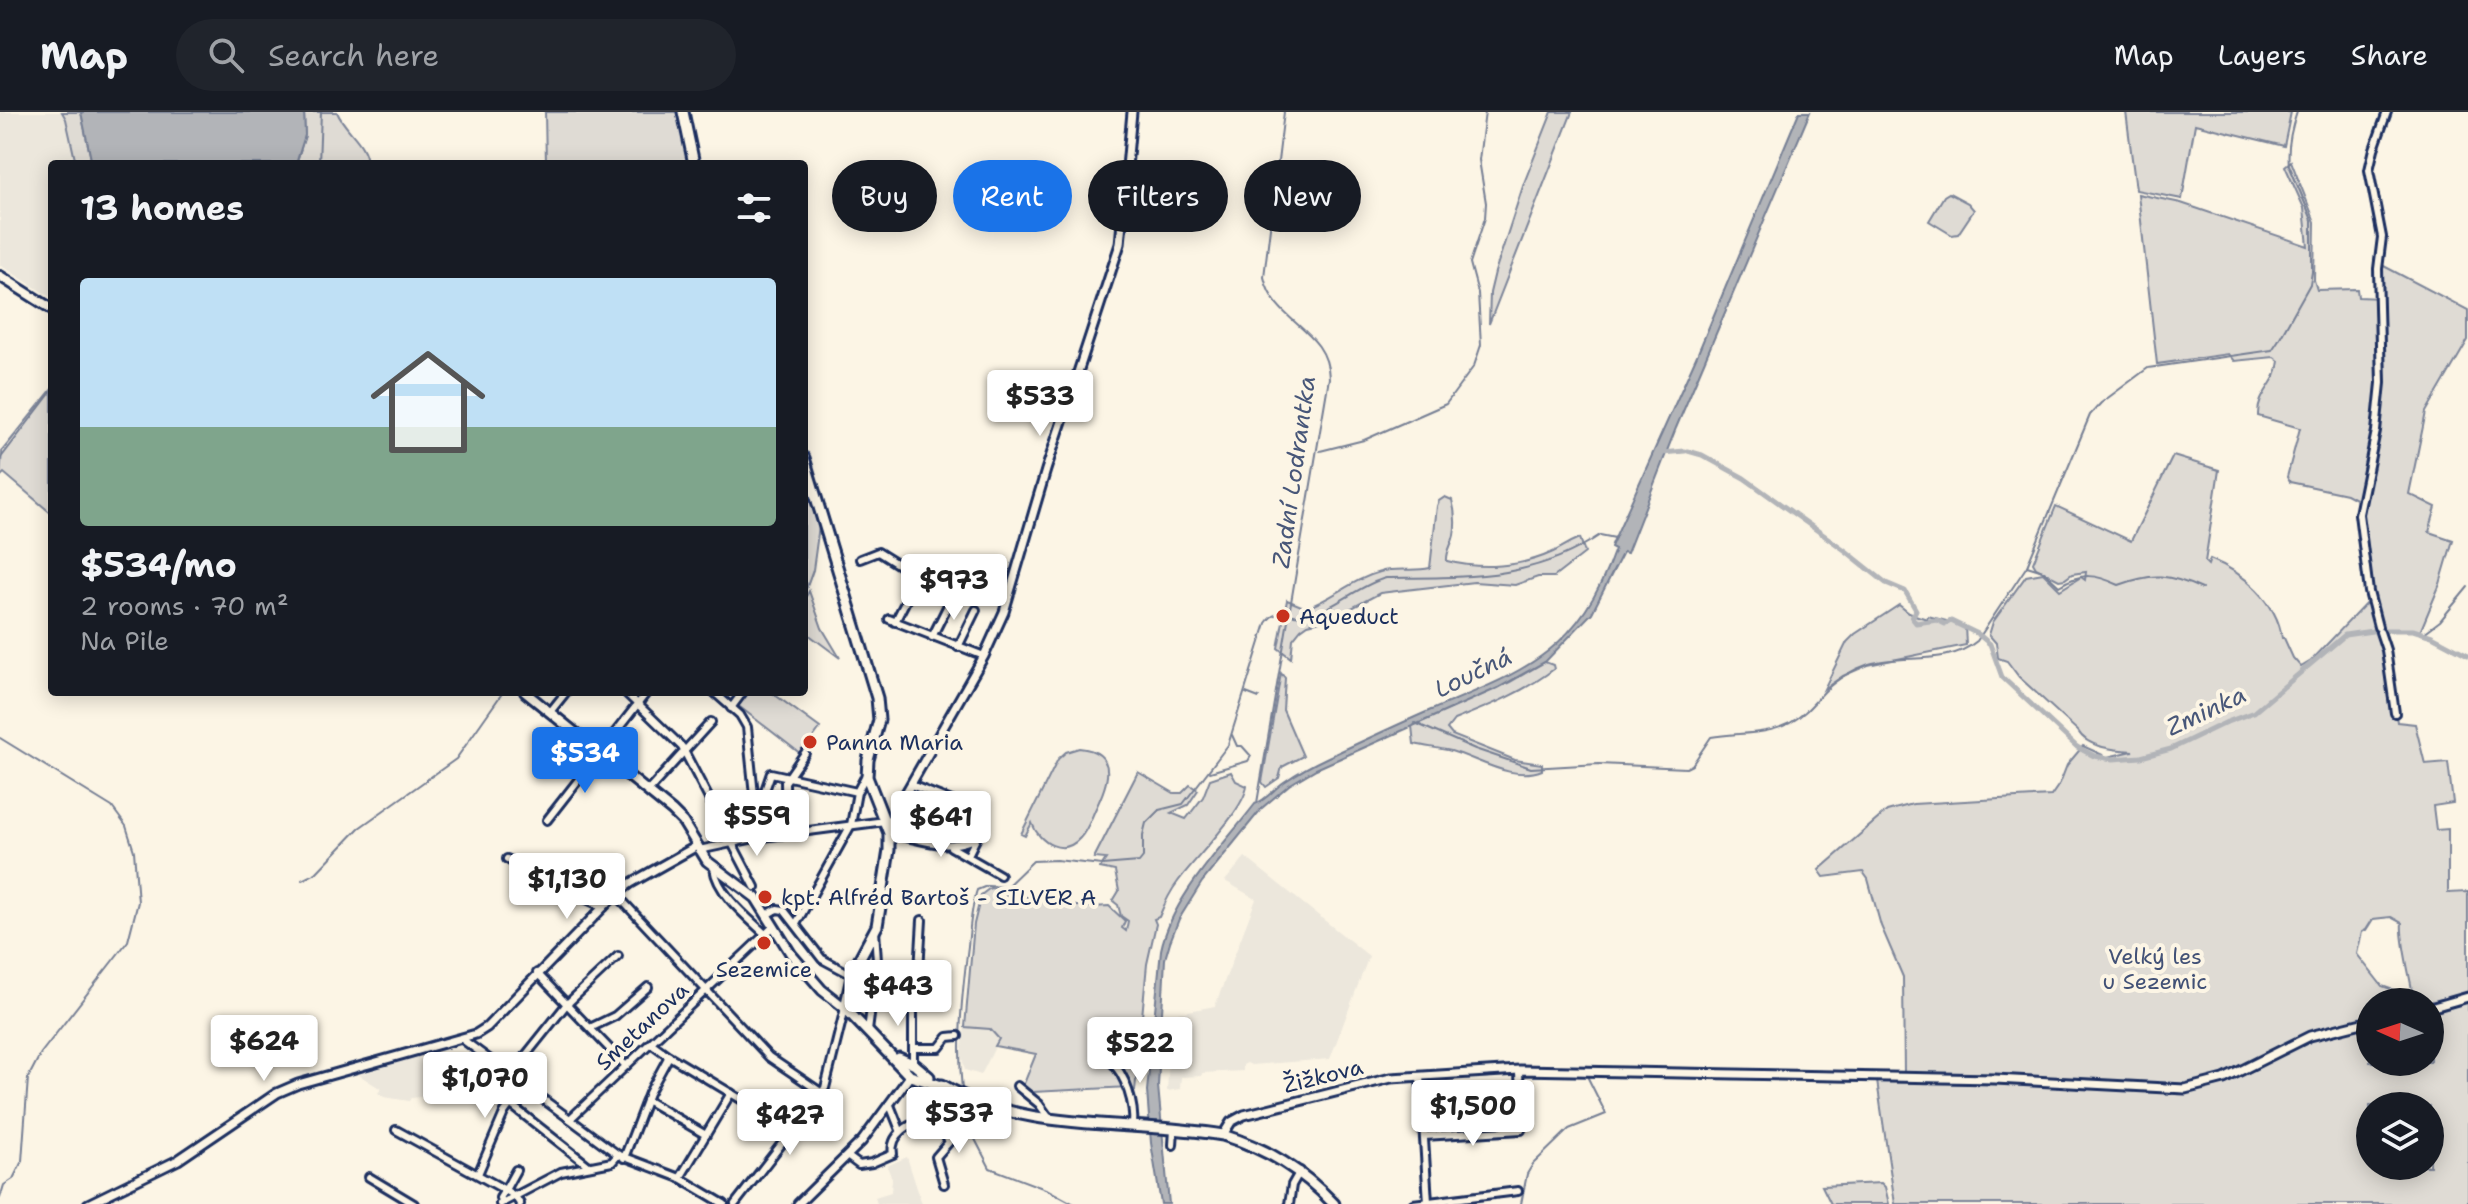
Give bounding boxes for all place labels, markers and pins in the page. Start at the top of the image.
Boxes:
pin: $533 [993,370,1087,438]
pin: $973 [907,554,1001,622]
place label: Aqueduct [1299,602,1399,631]
marker: Aqueduct [1274,607,1292,625]
pin: $534 [538,727,632,795]
place label: Panna Maria [826,728,963,757]
marker: Panna Maria [801,733,819,751]
pin: $559 [710,790,804,858]
pin: $641 [894,791,988,859]
pin: $1,130 [502,853,632,921]
place label: kpt. Alfréd Bartoš - SILVER A [781,883,1096,912]
marker: kpt. Alfréd Bartoš - SILVER A [756,888,774,906]
marker: Sezemice [755,934,773,952]
place label: Sezemice [716,955,812,984]
pin: $443 [851,960,945,1028]
pin: $624 [217,1015,311,1083]
pin: $522 [1093,1017,1187,1085]
pin: $1,070 [420,1052,550,1120]
pin: $1,500 [1408,1080,1538,1148]
pin: $537 [912,1087,1006,1155]
pin: $427 [743,1089,837,1157]

